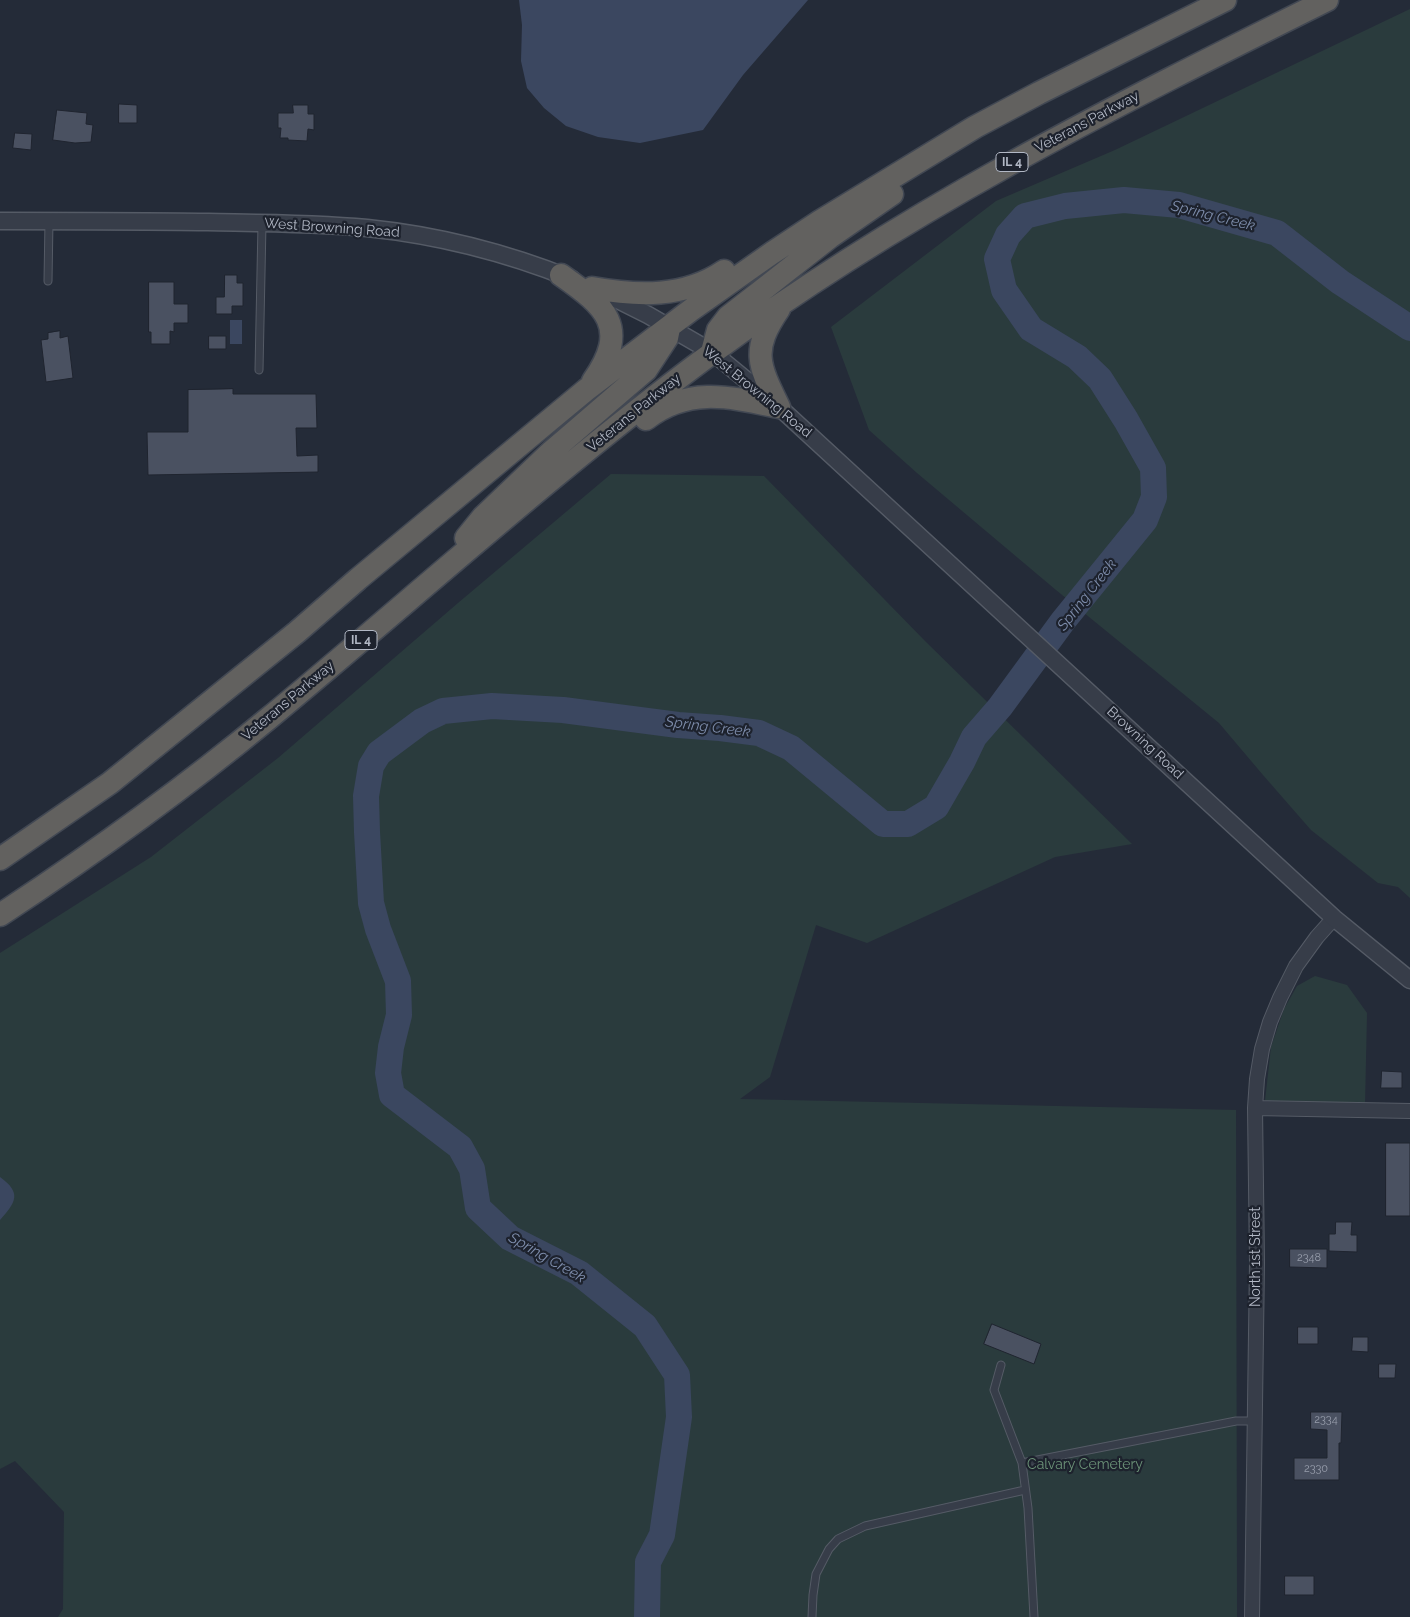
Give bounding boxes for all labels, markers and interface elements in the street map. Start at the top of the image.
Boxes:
street label: Veterans Parkway [1032,88,1142,156]
road number: IL 4 [996,152,1028,172]
water label: Spring Creek [1169,197,1257,235]
street label: West Browning Road [264,215,400,241]
street label: West Browning Road [699,343,815,441]
street label: Veterans Parkway [584,370,684,456]
water label: Spring Creek [1053,556,1121,634]
road number: IL 4 [345,630,377,650]
street label: Veterans Parkway [238,658,338,744]
street label: Browning Road [1103,703,1187,783]
water label: Spring Creek [664,713,752,741]
street label: North 1st Street [1248,1207,1264,1307]
water label: Spring Creek [505,1229,589,1287]
house number: 2348 [1297,1251,1321,1265]
house number: 2334 [1314,1413,1338,1427]
park label: Calvary Cemetery [1027,1457,1143,1473]
house number: 2330 [1304,1462,1328,1476]

